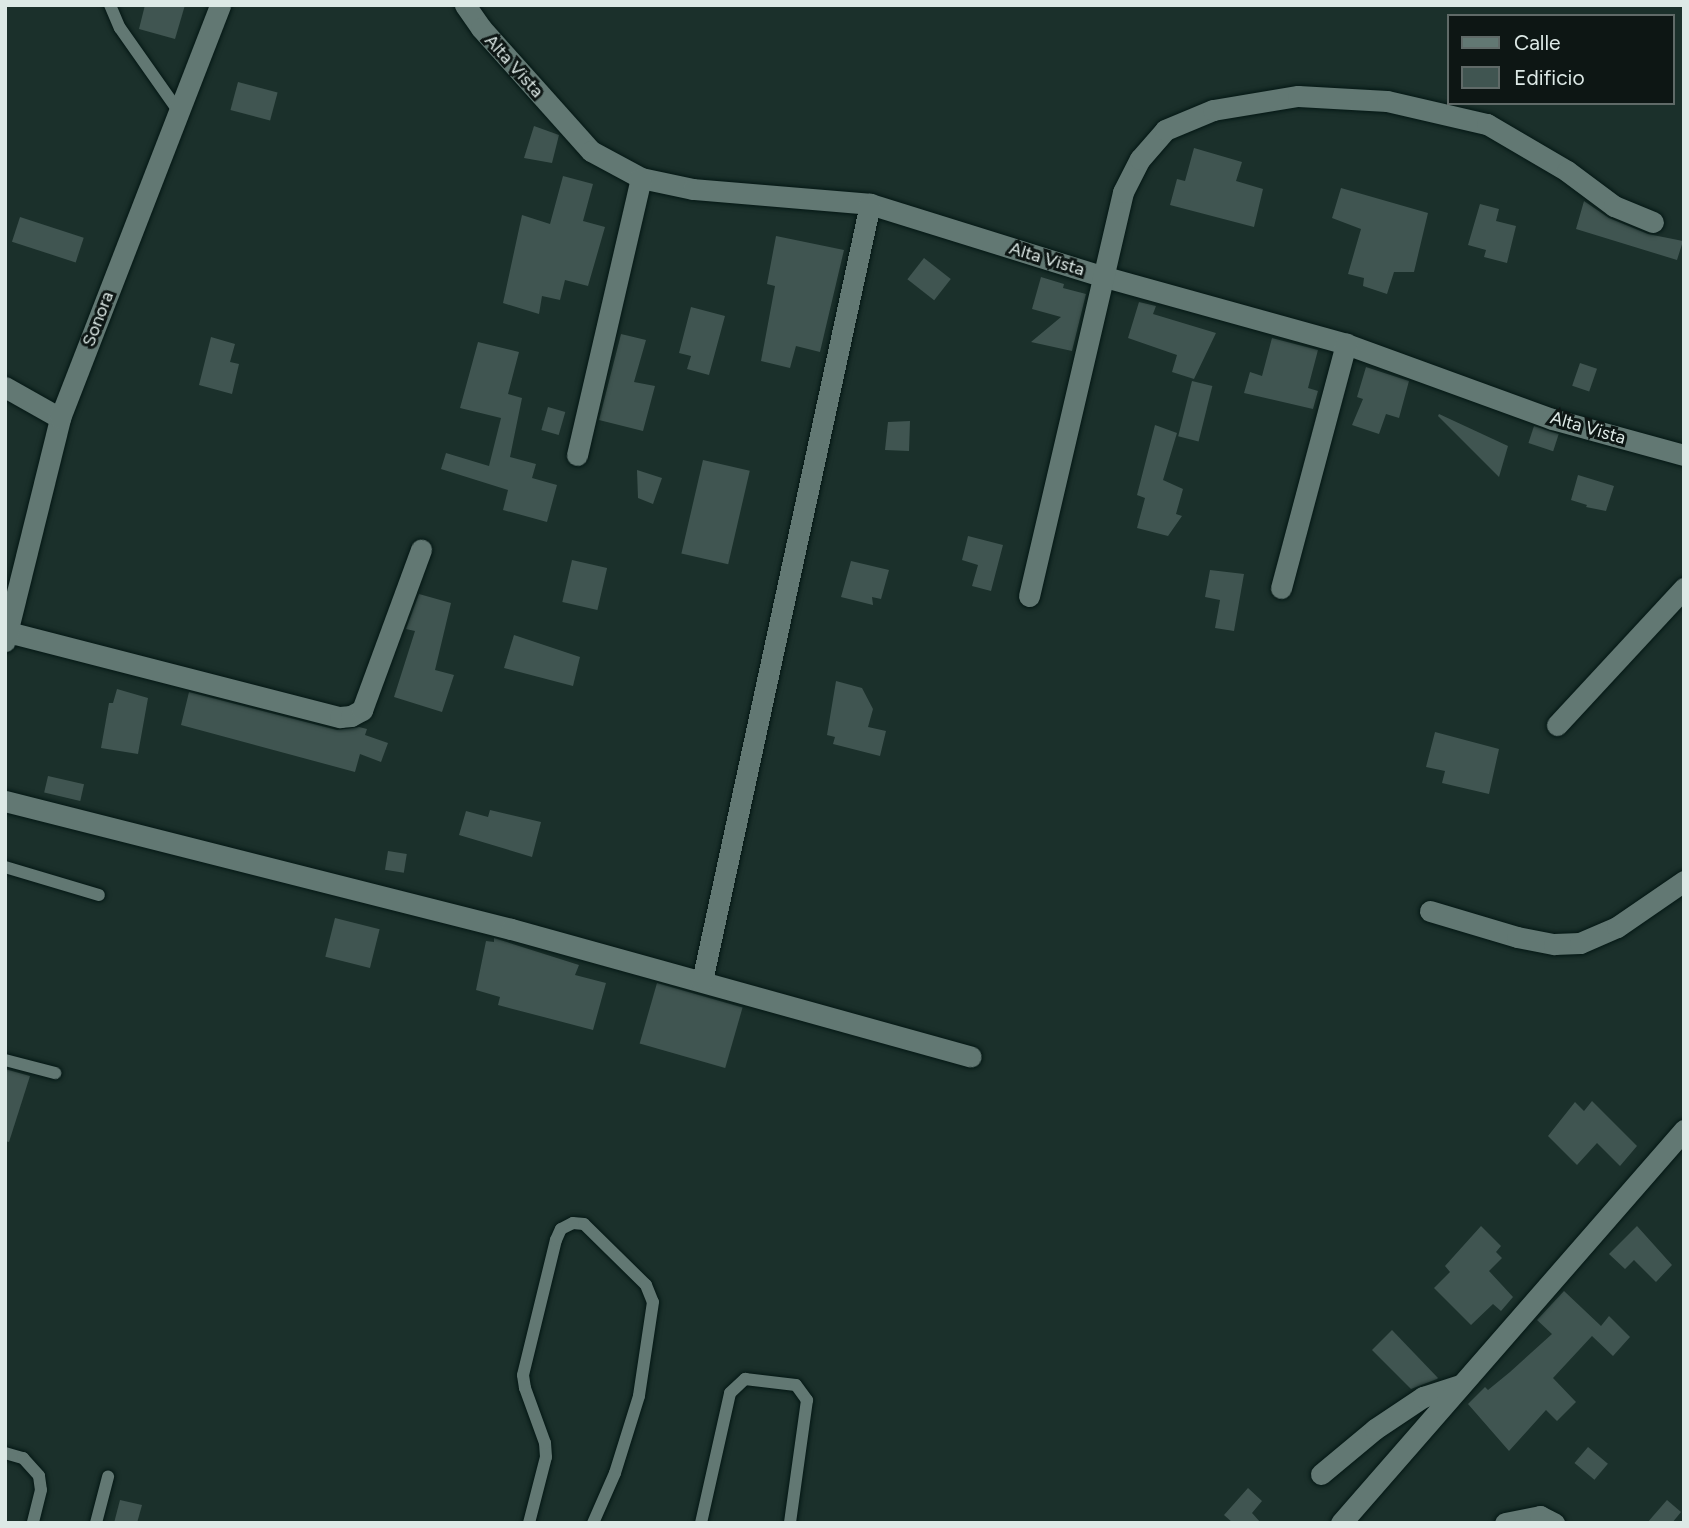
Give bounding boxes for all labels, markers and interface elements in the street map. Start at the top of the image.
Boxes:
legend [1448,14,1675,105]
street label: Alta Vista [480,30,548,102]
text: Calle [1514,30,1561,55]
text: Edificio [1514,65,1585,90]
street label: Alta Vista [1007,237,1087,281]
street label: Sonora [78,288,118,350]
street label: Alta Vista [1548,407,1628,449]

